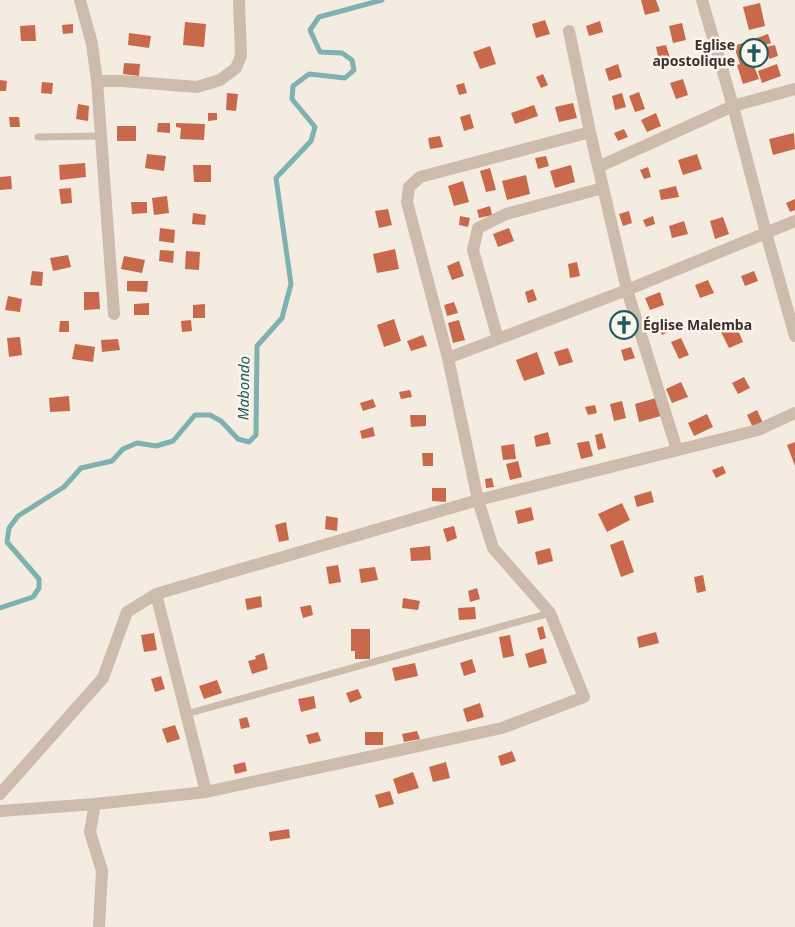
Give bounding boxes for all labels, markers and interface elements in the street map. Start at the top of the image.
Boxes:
place label: Eglise apostolique [652,35,735,70]
church icon: Eglise apostolique [739,38,769,68]
church icon: Église Malemba [609,310,639,340]
place label: Église Malemba [643,315,752,334]
water label: Mabondo [232,356,254,420]

